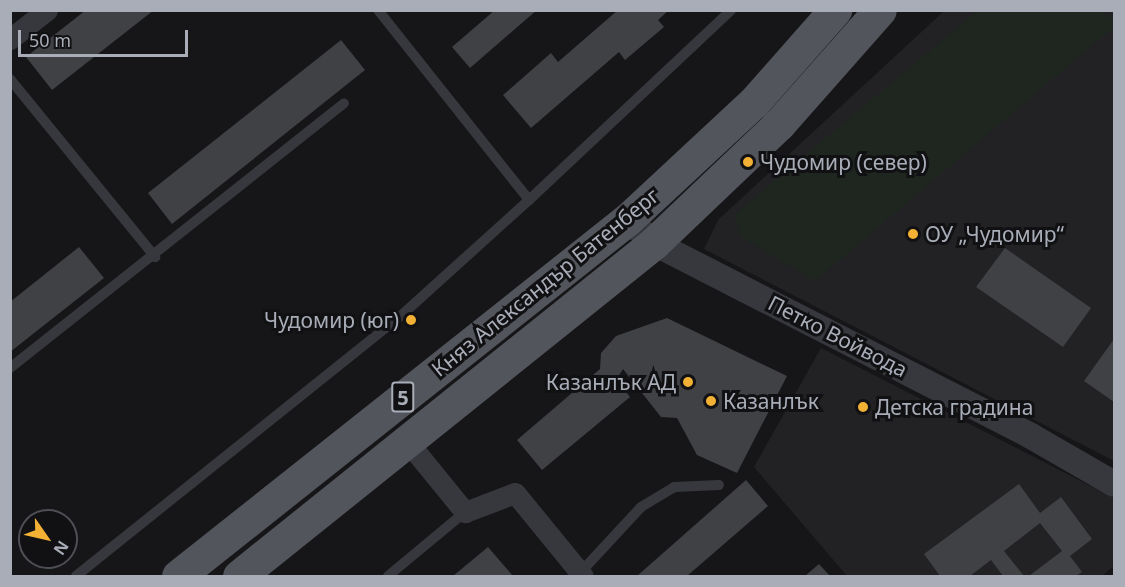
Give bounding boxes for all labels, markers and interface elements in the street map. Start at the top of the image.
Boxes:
scale bar [21,18,190,56]
text: 50 m [29,28,71,52]
place label: Чудомир (север) [760,149,927,175]
marker: Чудомир (север) [741,155,755,169]
street label: Княз Александър Батенберг [426,183,664,381]
place label: ОУ „Чудомир“ [925,221,1064,247]
marker: ОУ „Чудомир“ [906,227,920,241]
street label: Петко Войвода [764,290,912,382]
place label: Чудомир (юг) [264,307,399,333]
marker: Чудомир (юг) [404,313,418,327]
place label: Казанлък АД [546,369,676,395]
marker: Казанлък АД [681,375,695,389]
road number: 5 [391,380,415,414]
place label: Казанлък [723,388,819,414]
marker: Казанлък [704,394,718,408]
place label: Детска градина [875,394,1033,420]
marker: Детска градина [856,400,870,414]
north arrow [18,509,78,569]
text: N [49,536,74,559]

